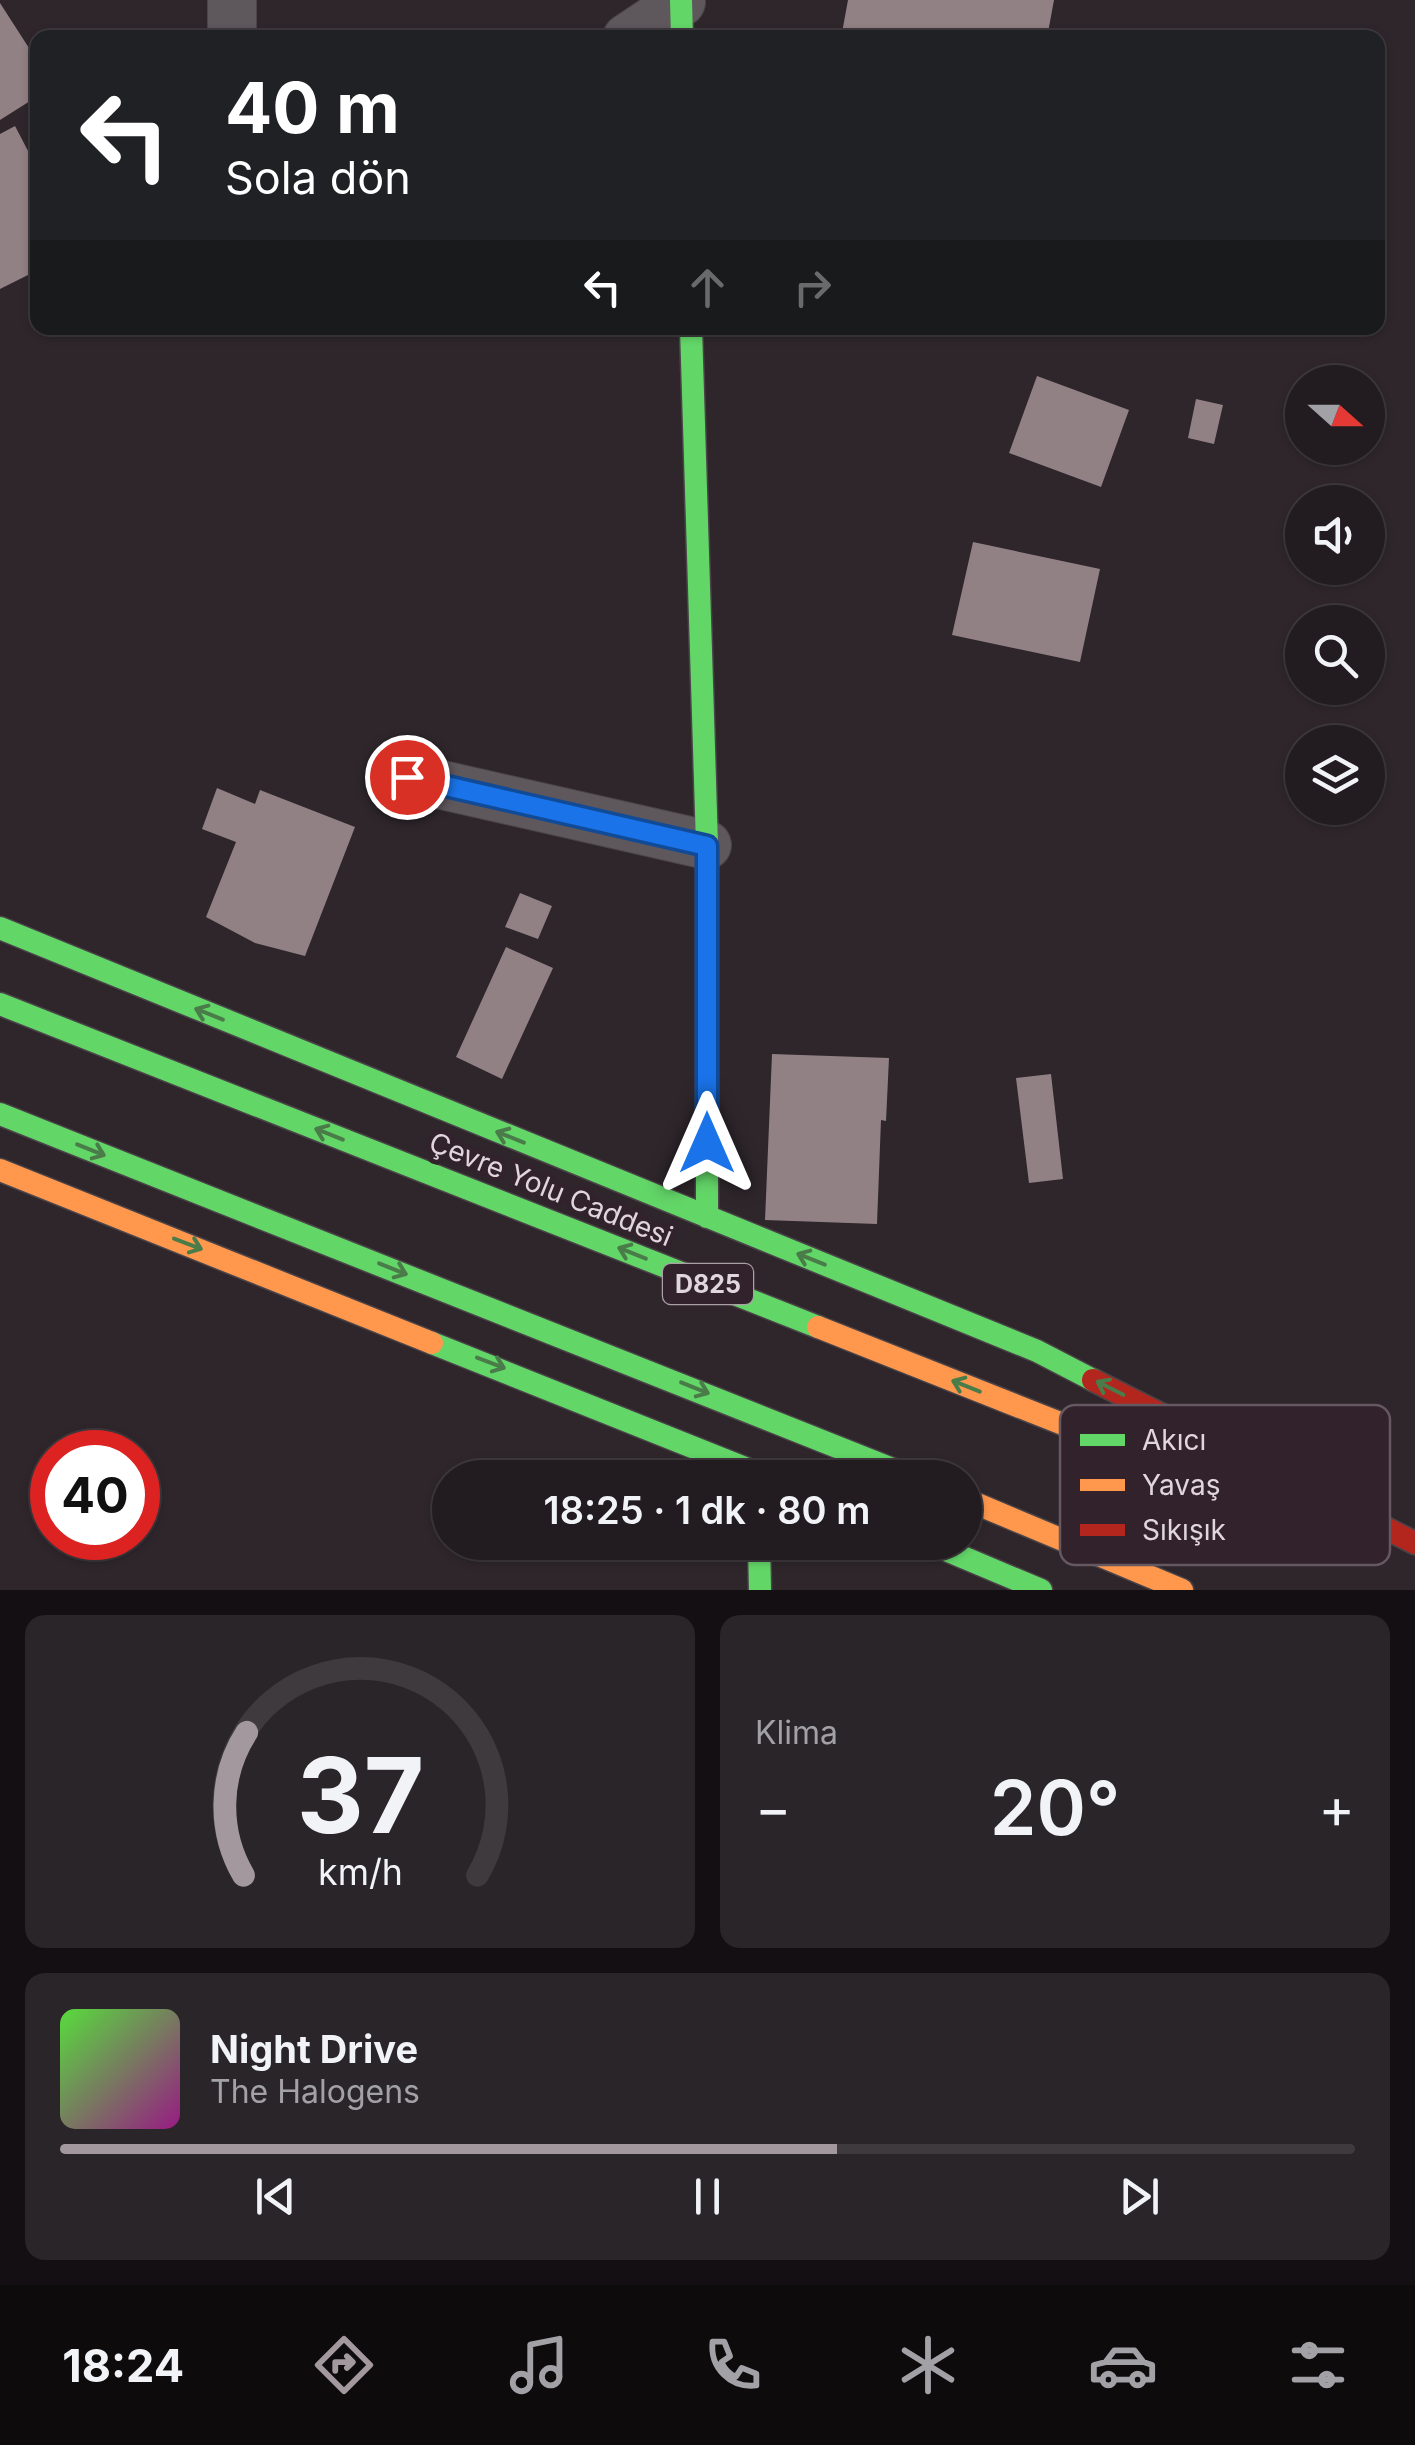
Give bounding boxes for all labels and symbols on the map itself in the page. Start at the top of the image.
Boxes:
north arrow [1285,365,1385,465]
pin [365,735,450,820]
one-way arrow [195,1003,225,1021]
position arrow [655,1091,759,1195]
one-way arrow [315,1123,345,1141]
street label: Çevre Yolu Caddesi [424,1125,678,1253]
one-way arrow [496,1126,526,1144]
one-way arrow [75,1142,105,1160]
one-way arrow [173,1236,203,1254]
one-way arrow [617,1243,647,1261]
one-way arrow [797,1249,827,1267]
one-way arrow [377,1261,408,1279]
road number: D825 [663,1264,753,1304]
one-way arrow [475,1355,506,1373]
one-way arrow [952,1376,983,1394]
one-way arrow [1095,1378,1125,1397]
one-way arrow [679,1380,710,1398]
legend [1060,1405,1390,1565]
text: Akıcı [1142,1423,1206,1457]
speed limit sign: 40 [30,1430,160,1560]
text: Yavaş [1142,1468,1220,1502]
text: Sıkışık [1142,1513,1226,1547]

